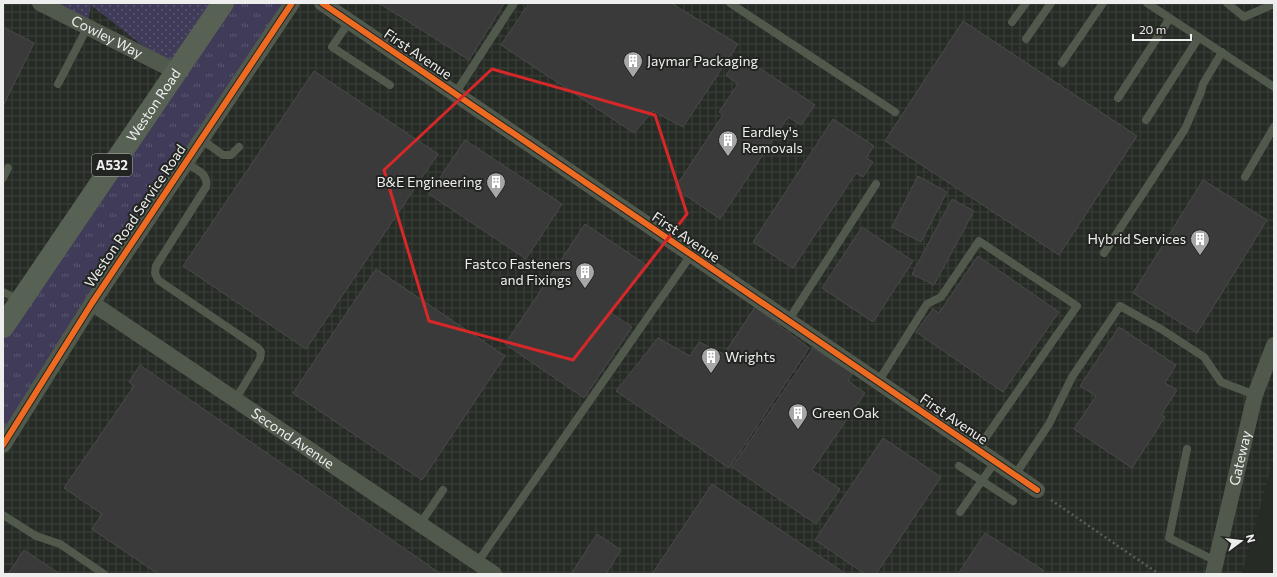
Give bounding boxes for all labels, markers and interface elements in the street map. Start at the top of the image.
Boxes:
street label: Cowley Way [69,11,146,61]
scale bar [1133,16,1191,42]
text: 20 m [1139,22,1166,36]
street label: First Avenue [381,25,456,83]
building icon: Jaymar Packaging [622,50,644,78]
place label: Jaymar Packaging [647,52,758,69]
street label: Weston Road [122,65,184,145]
place label: Eardley's Removals [742,123,803,156]
building icon: Eardley's Removals [717,129,739,157]
street label: Weston Road Service Road [80,141,189,290]
road number: A532 [92,154,132,176]
building icon: B&E Engineering [485,171,507,199]
place label: B&E Engineering [377,173,482,190]
street label: First Avenue [649,208,724,266]
building icon: Hybrid Services [1189,228,1211,256]
place label: Hybrid Services [1087,230,1186,247]
place label: Fastco Fasteners and Fixings [464,255,571,288]
building icon: Fastco Fasteners and Fixings [574,261,596,289]
building icon: Wrights [700,346,722,374]
place label: Wrights [725,348,776,365]
street label: First Avenue [917,390,992,448]
building icon: Green Oak [787,402,809,430]
street label: Second Avenue [248,404,338,472]
place label: Green Oak [812,404,880,421]
street label: Gateway [1225,429,1254,487]
north arrow [1221,521,1261,561]
text: N [1244,533,1258,544]

